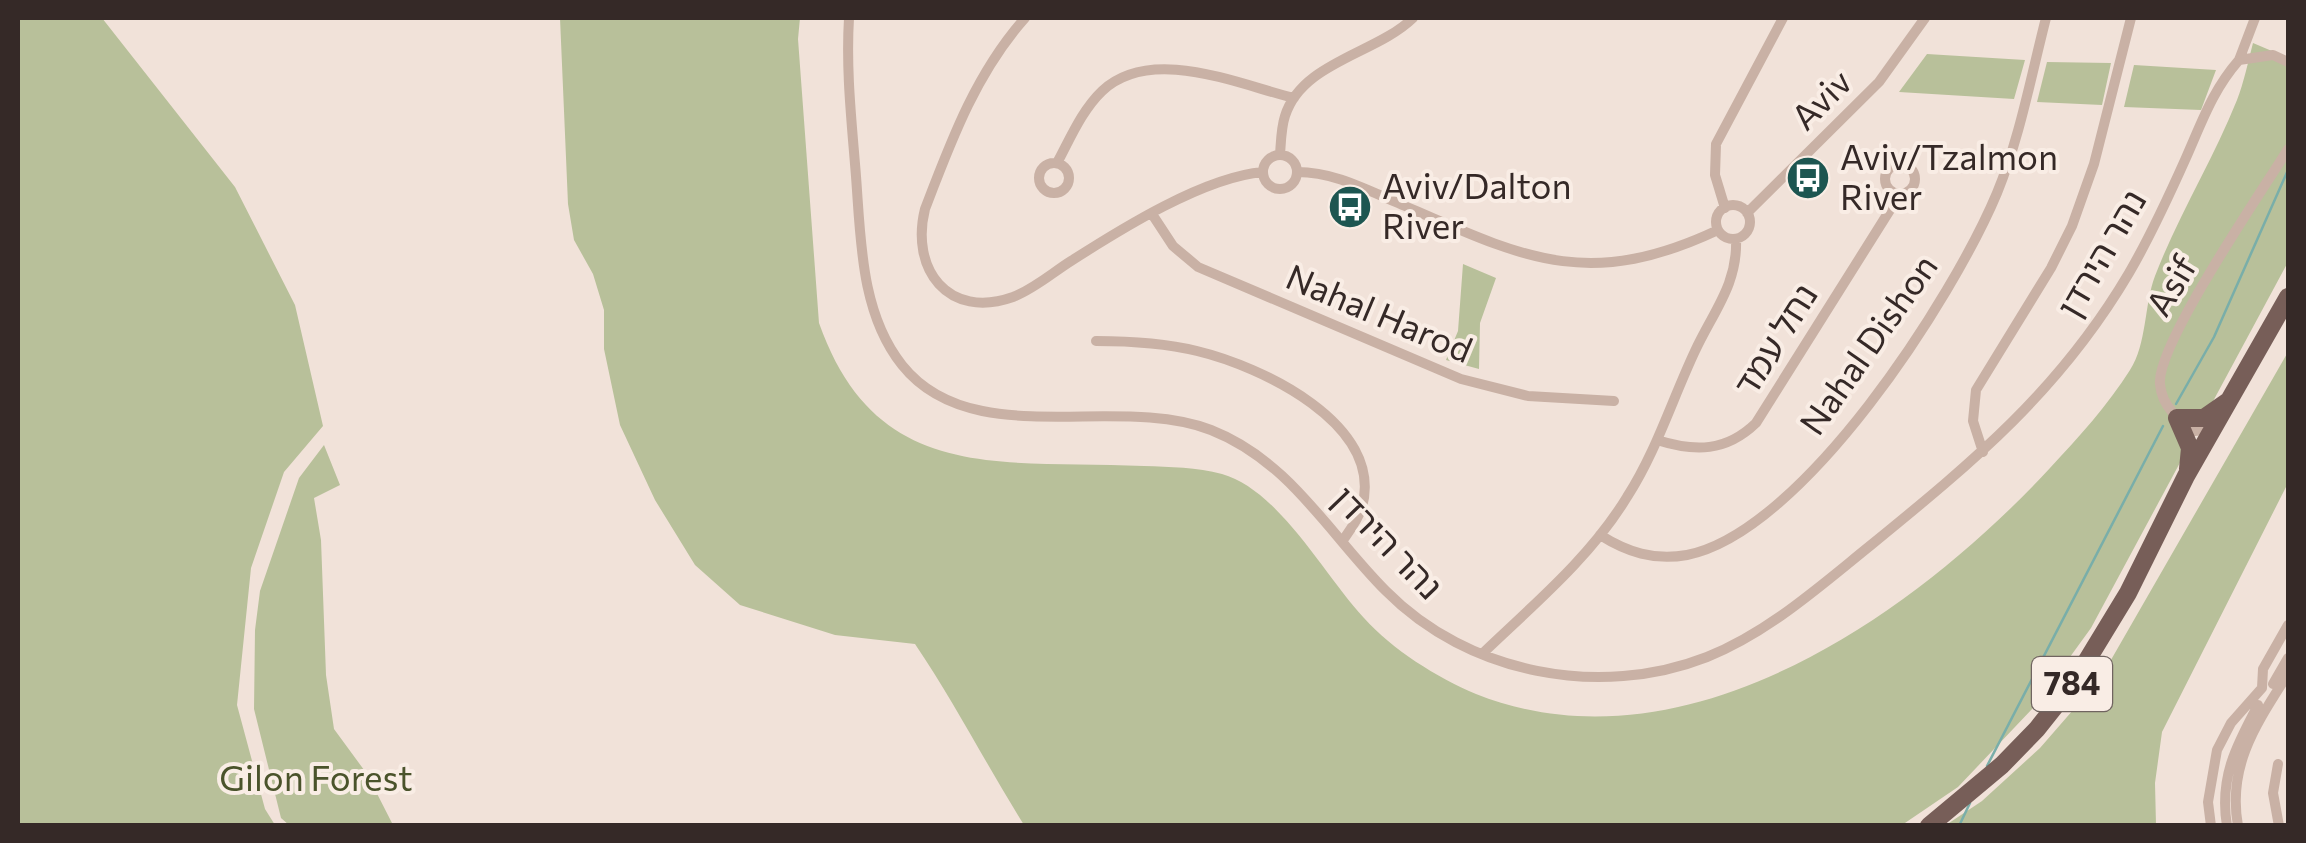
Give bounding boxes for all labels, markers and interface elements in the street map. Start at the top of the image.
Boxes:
street label: Aviv [1781,59,1859,137]
place label: Aviv/Tzalmon River [1840,134,2058,217]
bus stop icon: Aviv/Tzalmon River [1785,155,1831,201]
place label: Aviv/Dalton River [1382,163,1572,246]
street label: נהר הירדן [2046,181,2154,324]
bus stop icon: Aviv/Dalton River [1327,184,1373,230]
street label: Nahal Dishon [1789,245,1945,442]
street label: Asif [2135,247,2205,323]
street label: Nahal Harod [1281,253,1479,370]
street label: נחל עמד [1723,275,1825,403]
street label: נהר הירדן [1325,476,1453,607]
road number: 784 [2032,657,2112,711]
park label: Gilon Forest [219,755,413,798]

